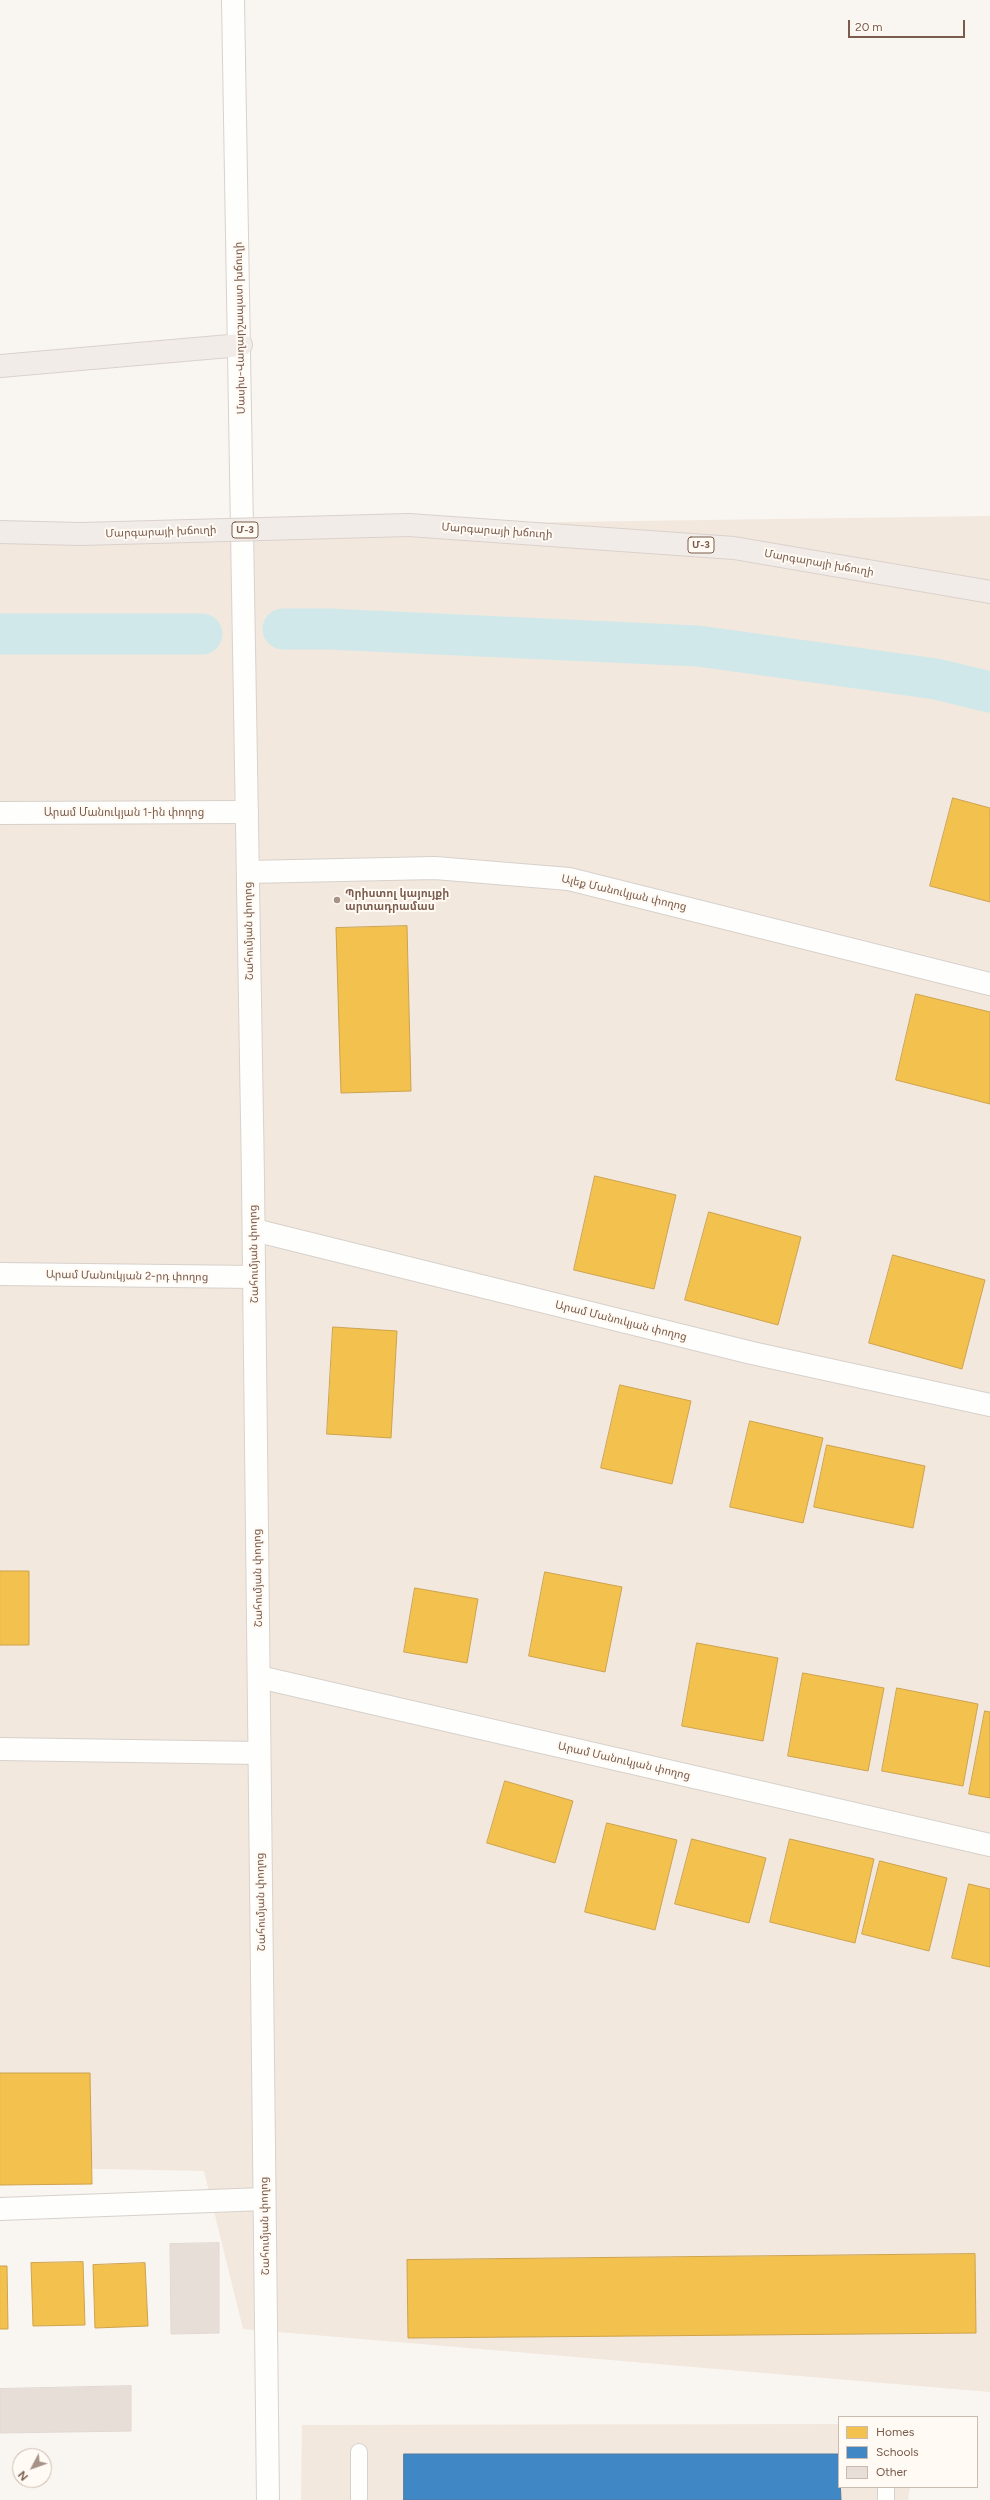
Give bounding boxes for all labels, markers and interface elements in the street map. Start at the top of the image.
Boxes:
scale bar [850,12,967,38]
text: 20 m [855,20,883,34]
street label: Մասիս-Վաղարշապատ խճուղի [232,242,248,414]
street label: Մարգարայի խճուղի [441,521,553,541]
road number: Մ-3 [232,522,258,538]
street label: Մարգարայի խճուղի [105,523,217,541]
road number: Մ-3 [688,537,714,553]
street label: Մարգարայի խճուղի [763,547,875,579]
street label: Արամ Մանուկյան 1-ին փողոց [44,806,204,820]
street label: Ալեք Մանուկյան փողոց [560,872,688,914]
street label: Շահումյան փողոց [242,882,256,980]
place label: Պրիստոլ կայույքի արտադրամաս [345,887,449,913]
marker: Պրիստոլ կայույքի արտադրամաս [332,895,342,905]
street label: Շահումյան փողոց [247,1205,261,1303]
street label: Արամ Մանուկյան 2-րդ փողոց [46,1268,208,1284]
street label: Արամ Մանուկյան փողոց [554,1298,688,1344]
street label: Շահումյան փողոց [251,1529,265,1627]
street label: Արամ Մանուկյան փողոց [556,1739,692,1783]
street label: Շահումյան փողոց [254,1853,268,1951]
street label: Շահումյան փողոց [258,2177,272,2275]
legend [838,2416,978,2488]
text: Homes [876,2425,914,2439]
text: Schools [876,2445,919,2459]
north arrow [12,2448,52,2488]
text: Other [876,2465,907,2479]
text: N [16,2468,31,2483]

